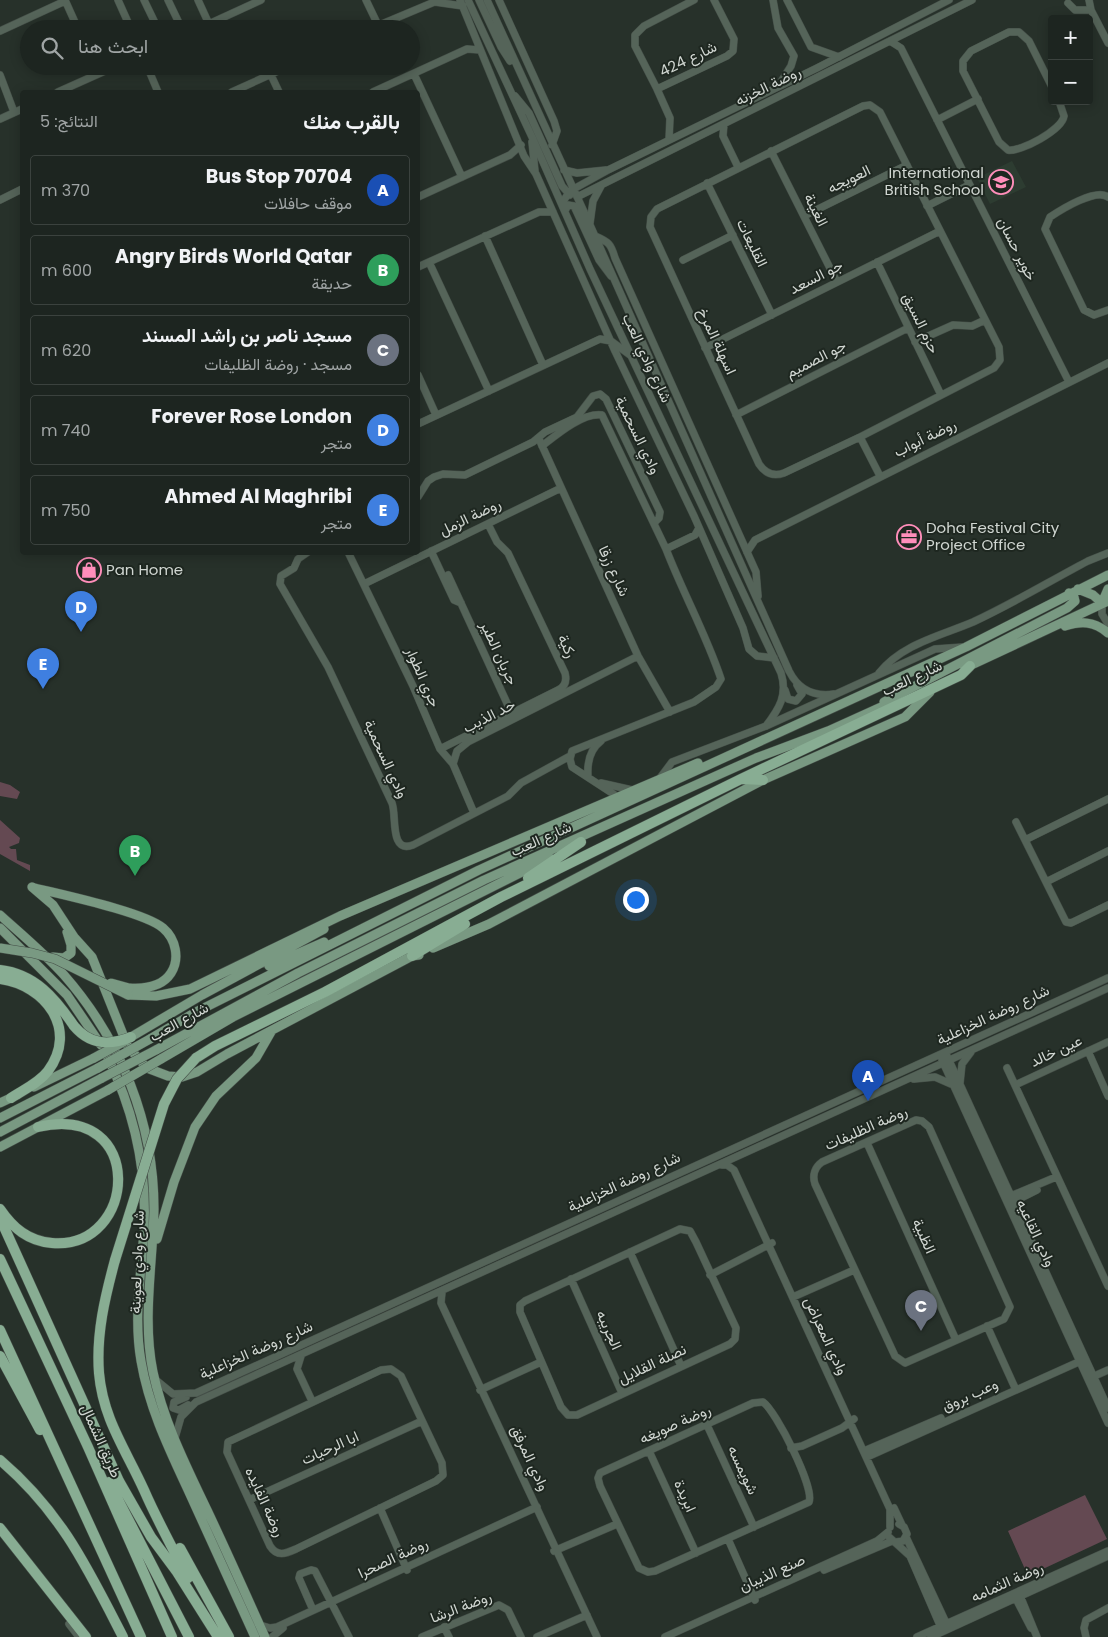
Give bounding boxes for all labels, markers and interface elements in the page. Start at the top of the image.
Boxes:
map controls [1048,15,1093,105]
button: + [1048,15,1093,60]
search box [20,20,420,75]
text: ابحث هنا [78,33,148,60]
icon: search [38,34,66,62]
street label: شارع 424 [655,36,721,82]
button: − [1048,60,1093,105]
street label: روضة الخزنه [731,61,804,110]
text: بالقرب منك [303,107,400,136]
text: النتائج: 5 [40,110,98,133]
street label: العويجه [824,159,874,198]
place label: International British School [885,162,984,200]
text: Bus Stop 70704 [206,163,352,190]
school or university icon: International British School [988,169,1014,195]
text: 370 m [41,179,90,202]
text: A [377,179,389,202]
street label: الغينة [799,190,834,230]
text: موقف حافلات [264,192,352,215]
street label: خوير حسان [993,213,1042,284]
street label: القليعات [732,215,773,270]
text: Angry Birds World Qatar [115,243,352,270]
street label: جو السعد [785,254,846,299]
text: 600 m [41,259,92,282]
text: B [378,259,388,282]
text: حديقة [312,272,352,295]
street label: حزم السيق [898,289,945,357]
street label: اسهلة المرخ [692,304,742,378]
street label: شارع وادي العب [615,310,677,407]
text: مسجد ناصر بن راشد المسند [142,322,352,349]
street label: جو الصميم [782,334,849,383]
text: 620 m [41,339,91,362]
text: C [377,339,389,362]
text: مسجد · روضة الظليفات [204,353,352,376]
street label: وادي السحمية [608,392,666,479]
text: Forever Rose London [151,403,352,430]
street label: روضة أبواب [890,413,960,462]
text: 740 m [41,419,91,442]
text: D [377,419,389,442]
text: متجر [321,432,352,455]
text: Ahmed Al Maghribi [165,483,352,510]
street label: روضة الزمل [435,493,504,541]
text: 750 m [41,499,91,522]
text: E [379,499,387,522]
text: متجر [321,512,352,535]
place label: Doha Festival City Project Office [926,517,1060,555]
office icon: Doha Festival City Project Office [896,524,922,550]
street label: شارع زرقا [593,542,635,600]
shop icon: Pan Home [76,557,102,583]
place label: Pan Home [106,559,183,580]
pin: D [65,591,97,632]
street label: جريان الطير [475,617,523,688]
street label: ركية [553,631,582,661]
street label: جري الطوار [398,643,446,711]
pin: E [27,648,59,689]
street label: شارع العب [878,654,946,702]
street label: حد الذيب [459,693,519,738]
street label: وادي السحمية [356,716,414,803]
street label: شارع العب [507,816,575,862]
pin: B [119,835,151,876]
your location [623,887,649,913]
street label: شارع روضة الخزاعلية [933,979,1053,1051]
street label: شارع العب [145,997,213,1047]
street label: عين خالد [1026,1029,1085,1072]
pin: A [852,1060,884,1101]
street label: روضة الظليفات [821,1100,911,1155]
street label: شارع روضة الخزاعلية [564,1146,684,1218]
street label: وادي القاعيه [1009,1196,1061,1271]
street label: شارع وادي لعوينة [124,1210,152,1314]
street label: الظبية [907,1215,941,1257]
pin: C [905,1290,937,1331]
street label: وادي المعراض [796,1293,854,1379]
street label: الجريبه [591,1307,627,1353]
street label: شارع روضة الخزاعلية [196,1315,316,1385]
street label: نصلة القلايل [614,1339,689,1389]
street label: وعب بروق [938,1373,1001,1416]
street label: روضة صويغه [636,1398,714,1449]
street label: طريق الشمال [76,1401,127,1481]
street label: وادي المرفق [503,1422,555,1495]
street label: ابا الرحيات [298,1426,362,1469]
street label: شويمسه [723,1442,764,1498]
street label: روضة الفايده [240,1463,291,1540]
street label: ابريدة [669,1476,702,1515]
street label: روضة الصحرا [354,1532,431,1583]
street label: صنع الذيبان [735,1549,809,1597]
street label: روضة الثمامه [967,1556,1046,1607]
street label: روضة الرشا [427,1585,495,1628]

